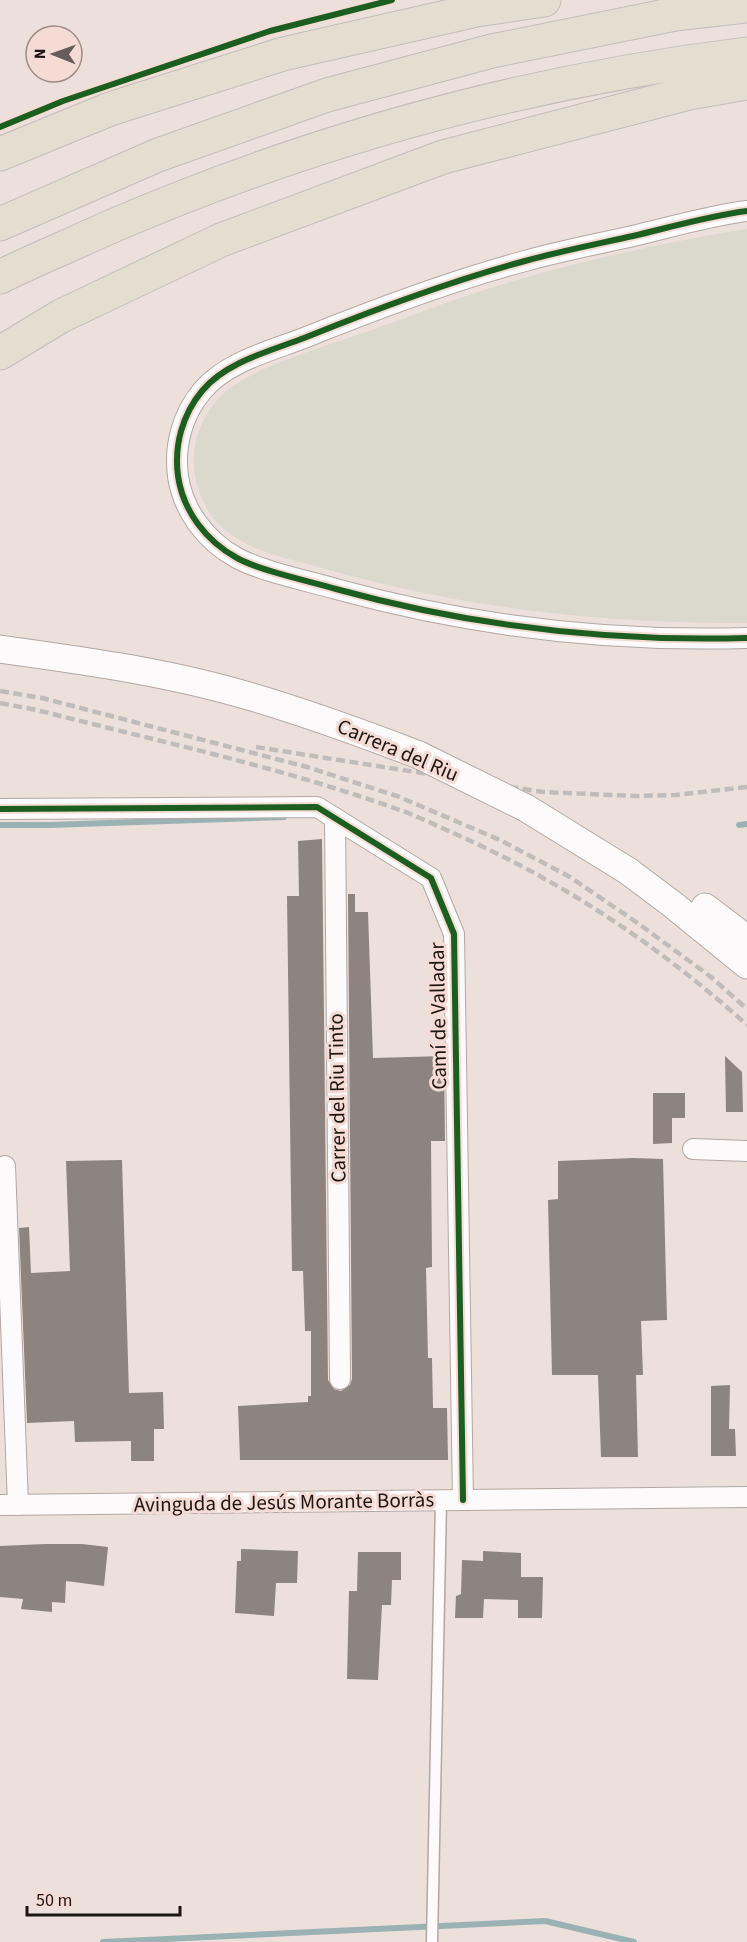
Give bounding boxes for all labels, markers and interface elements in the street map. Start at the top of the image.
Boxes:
north arrow [24,24,84,84]
text: N [29,48,51,59]
street label: Carrera del Riu [333,711,463,789]
street label: Camí de Valladar [422,941,454,1090]
street label: Carrer del Riu Tinto [321,1013,353,1183]
street label: Avinguda de Jesús Morante Borràs [134,1484,435,1520]
scale bar [27,1879,180,1917]
text: 50 m [36,1888,72,1913]

